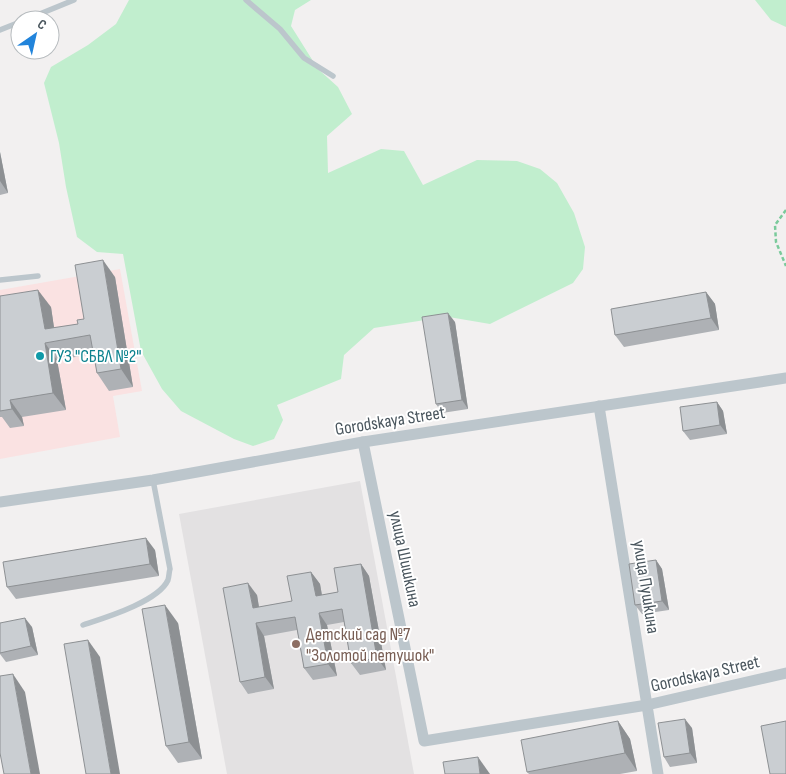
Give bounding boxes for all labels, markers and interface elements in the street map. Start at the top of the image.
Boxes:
north arrow [10,10,60,60]
text: С [34,16,50,34]
place label: ГУЗ "СБВЛ №2" [50,346,141,367]
marker: ГУЗ "СБВЛ №2" [34,350,46,362]
street label: Gorodskaya Street [334,402,447,440]
street label: улица Шишкина [385,509,425,609]
street label: улица Пушкина [628,539,664,635]
place label: Детский сад №7 "Золотой петушок" [306,624,434,666]
marker: Детский сад №7 "Золотой петушок" [290,638,302,650]
street label: Gorodskaya Street [649,651,762,697]

